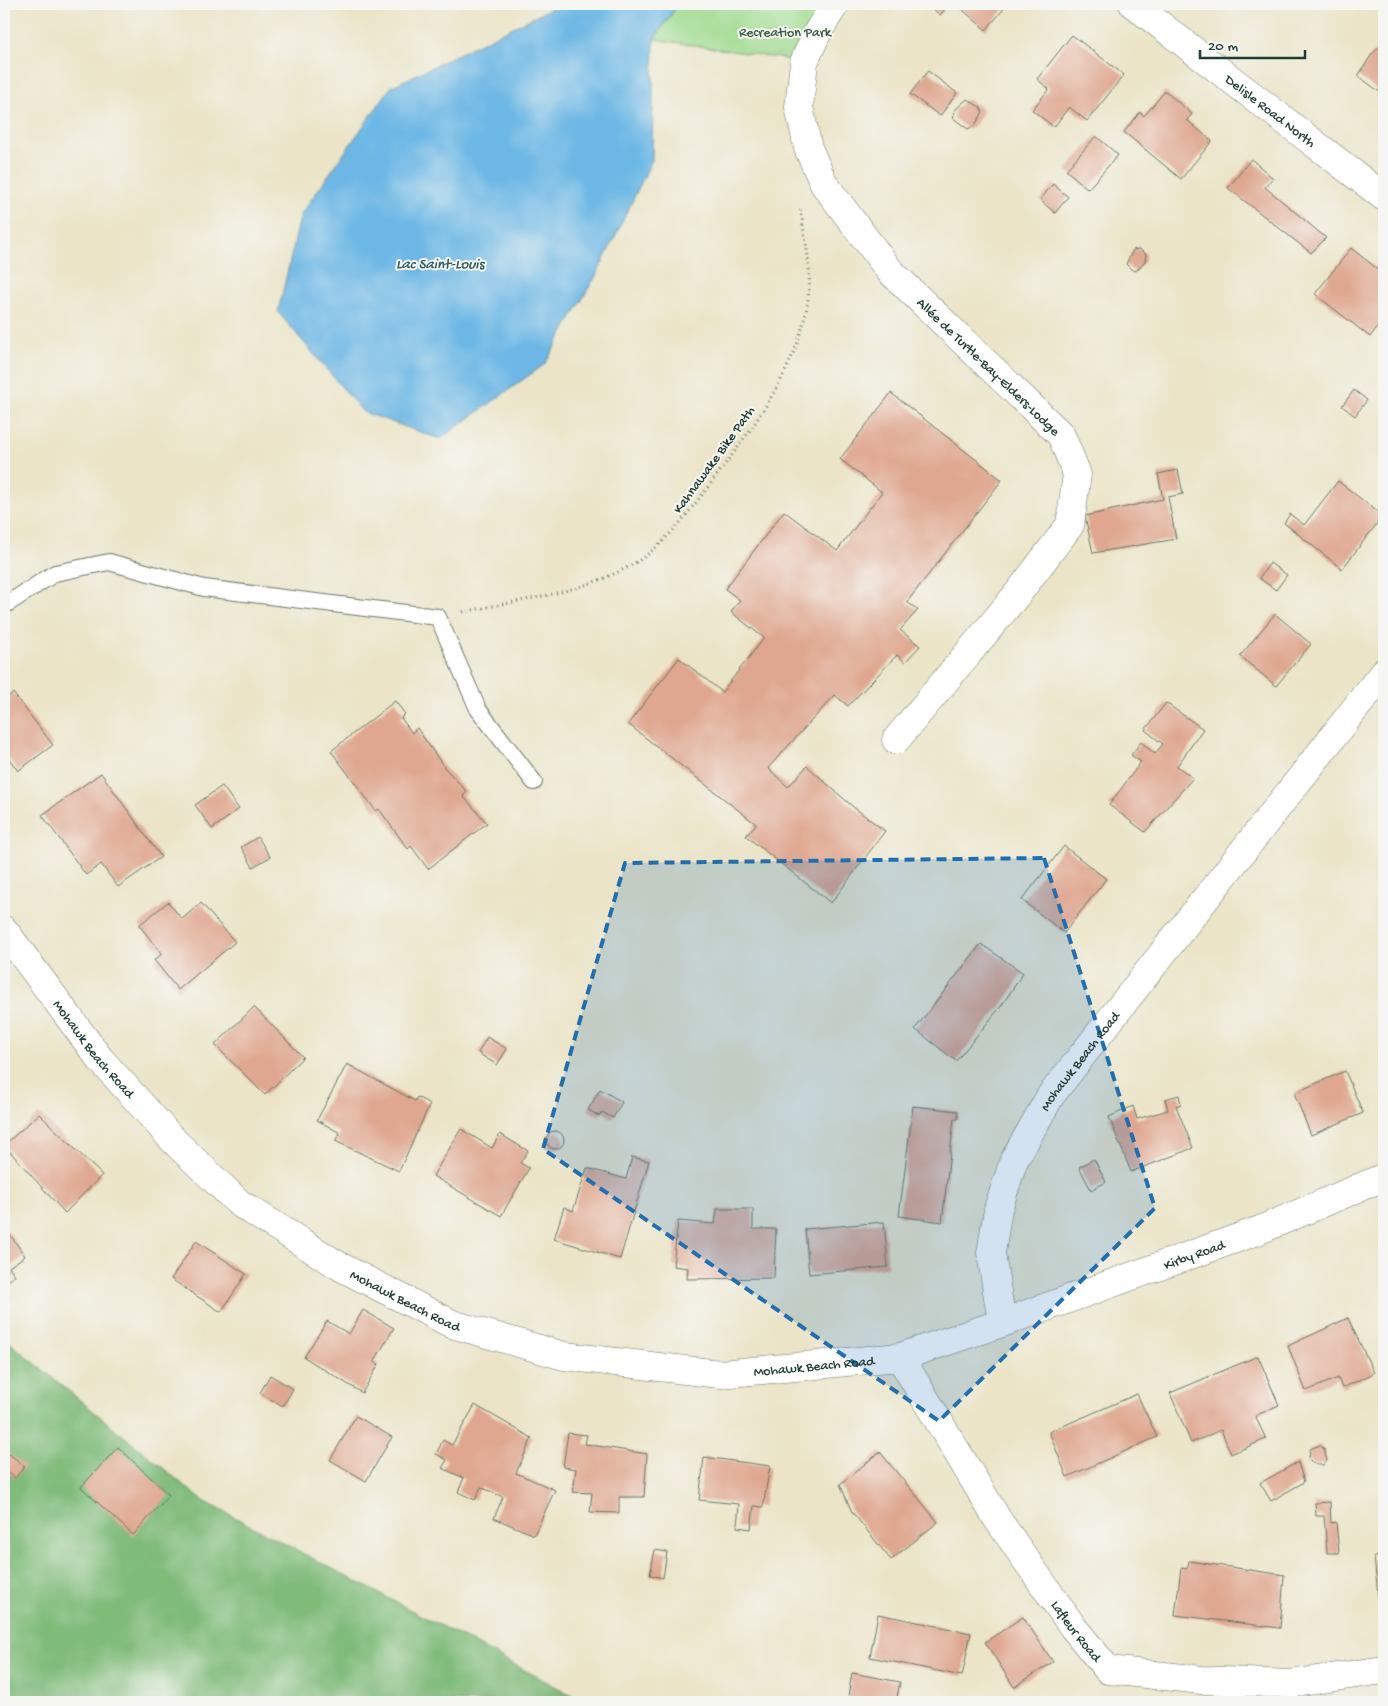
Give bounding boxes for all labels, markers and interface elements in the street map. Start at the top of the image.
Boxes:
park label: Recreation Park [739,25,833,42]
scale bar [1200,28,1306,60]
text: 20 m [1208,38,1238,56]
street label: Delisle Road North [1220,71,1319,153]
water label: Lac Saint-Louis [396,256,486,274]
street label: Allée de Turtle-Bay-Elders-Lodge [912,295,1063,441]
street label: Kahnawake Bike Path [670,403,760,517]
street label: Mohawk Beach Road [48,997,138,1104]
street label: Mohawk Beach Road [1038,1008,1126,1115]
street label: Kirby Road [1162,1237,1229,1275]
street label: Mohawk Beach Road [347,1267,463,1337]
street label: Mohawk Beach Road [753,1353,877,1382]
street label: Lafleur Road [1046,1598,1105,1668]

